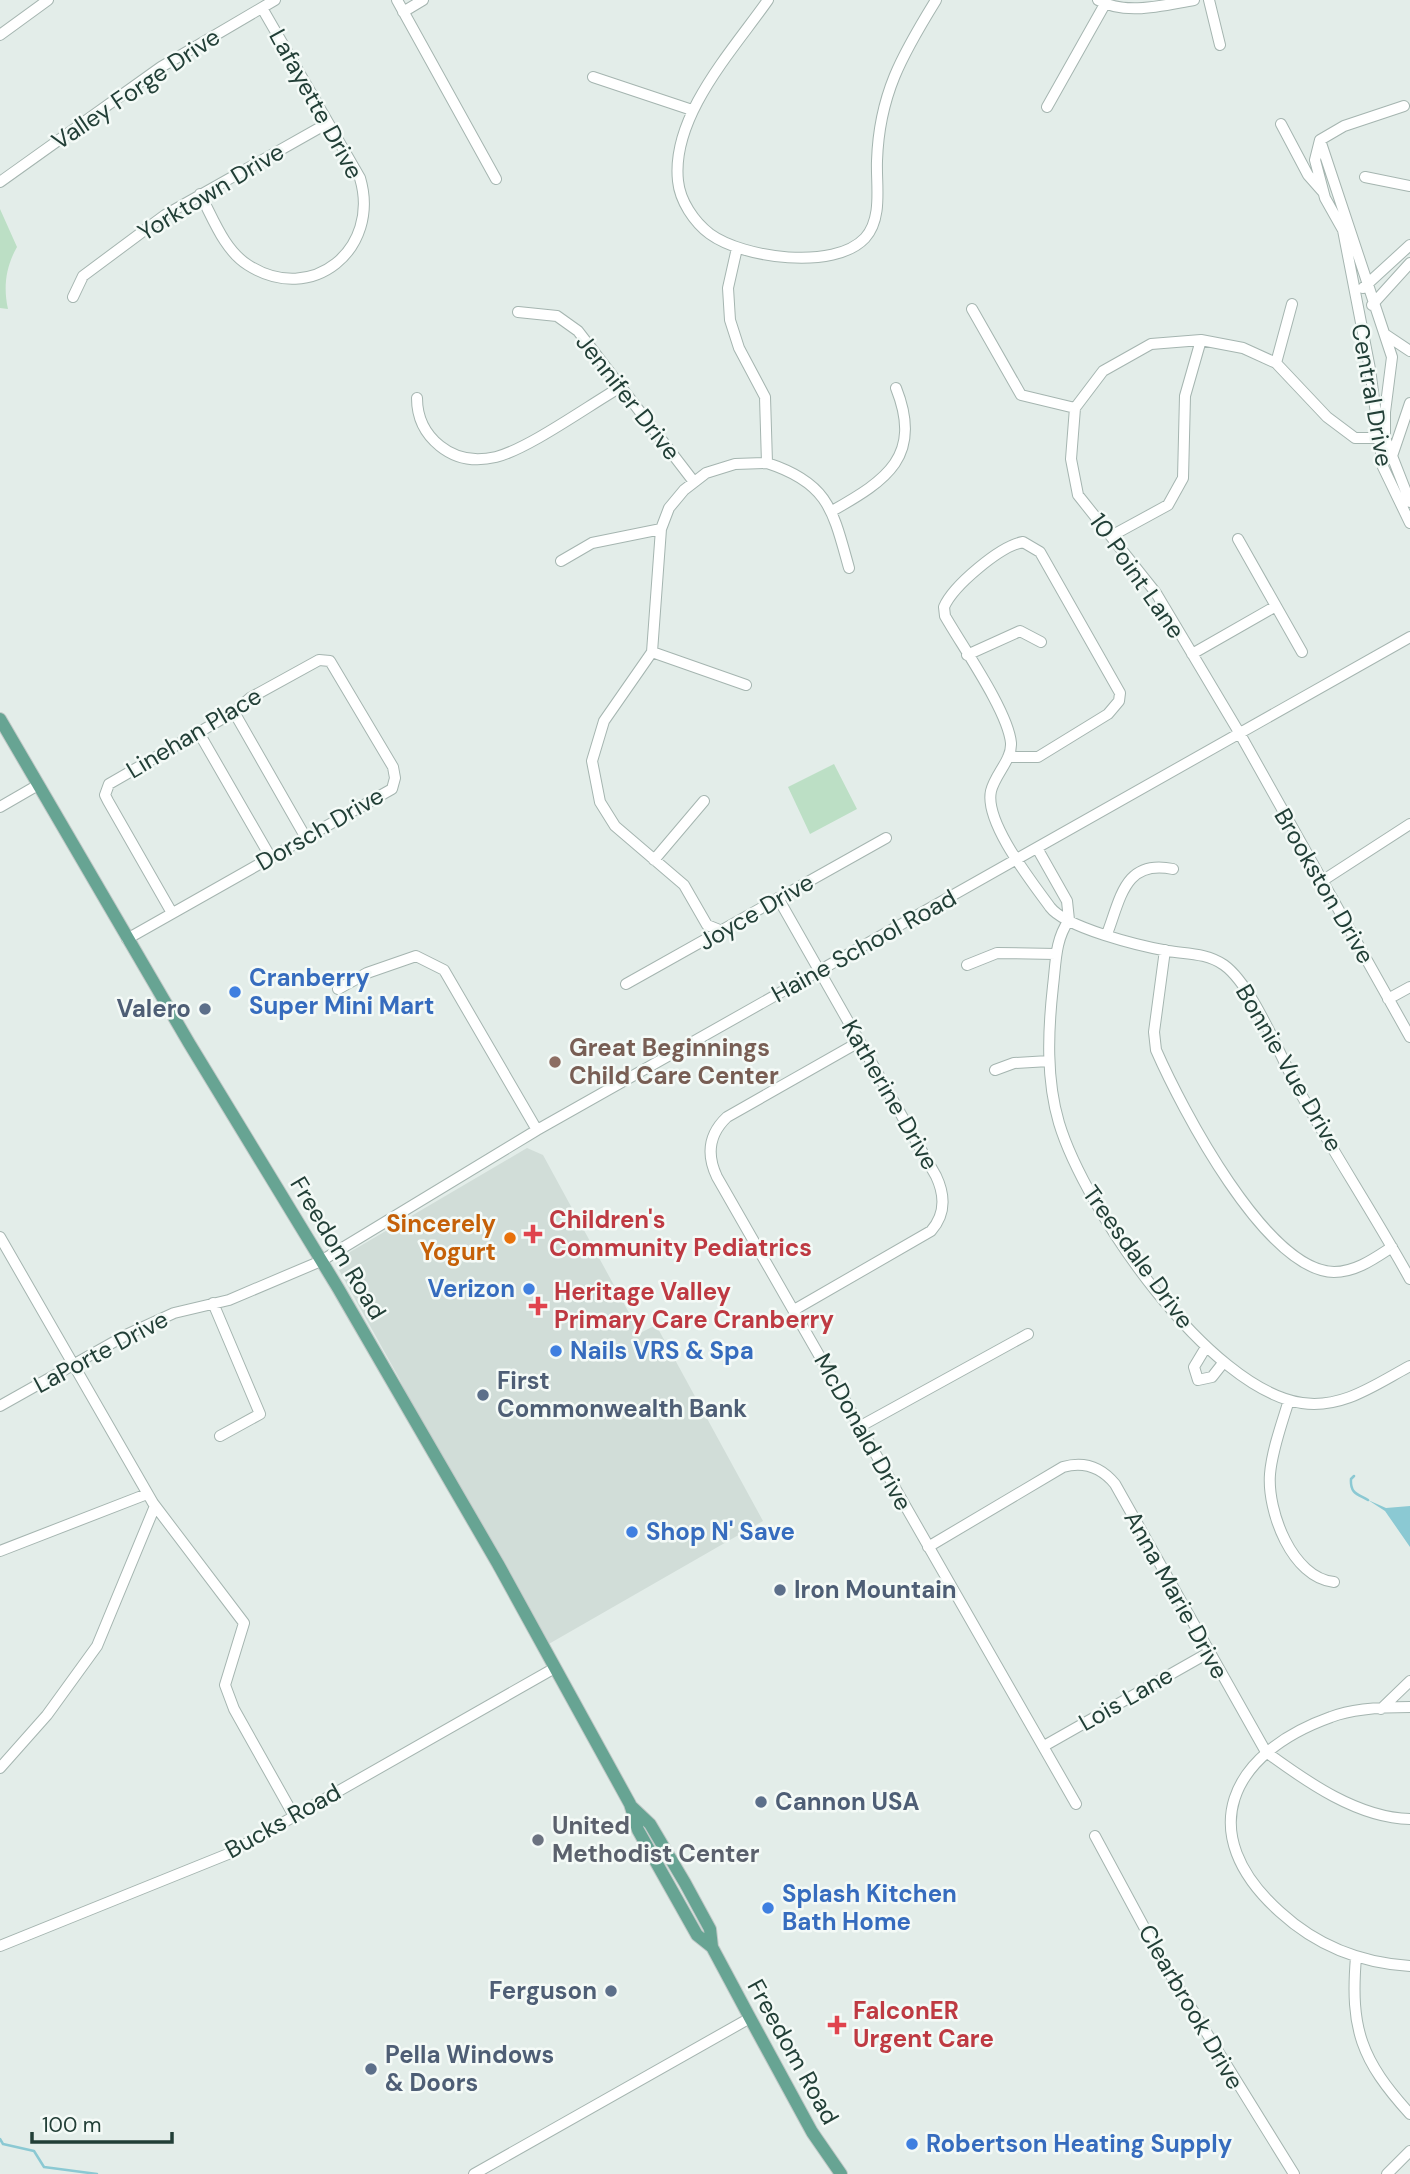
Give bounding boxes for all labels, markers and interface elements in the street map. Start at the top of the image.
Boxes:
street label: Valley Forge Drive [46,21,226,156]
street label: Lafayette Drive [262,23,370,184]
street label: Yorktown Drive [132,136,290,247]
street label: Central Drive [1345,321,1400,469]
street label: Jennifer Drive [569,327,688,466]
street label: 10 Point Lane [1083,507,1192,644]
street label: Linehan Place [120,680,267,785]
street label: Dorsch Drive [250,780,389,878]
street label: Brookston Drive [1267,802,1382,969]
street label: Joyce Drive [693,866,819,957]
street label: Haine School Road [766,882,962,1009]
place label: Cranberry Super Mini Mart [249,962,434,1021]
street label: Bonnie Vue Drive [1229,978,1350,1157]
marker: Cranberry Super Mini Mart [227,984,243,1000]
place label: Valero [116,993,191,1024]
marker: Valero [197,1001,213,1017]
street label: Katherine Drive [835,1014,946,1175]
place label: Great Beginnings Child Care Center [569,1032,779,1091]
marker: Great Beginnings Child Care Center [547,1054,563,1070]
street label: Freedom Road [284,1171,393,1325]
street label: Treesdale Drive [1076,1179,1201,1335]
place label: Children's Community Pediatrics [549,1204,812,1263]
place label: Sincerely Yogurt [386,1208,497,1267]
marker: Children's Community Pediatrics [523,1224,543,1244]
marker: Sincerely Yogurt [502,1230,518,1246]
place label: Verizon [427,1273,515,1304]
place label: Heritage Valley Primary Care Cranberry [554,1276,834,1335]
marker: Verizon [521,1281,537,1297]
marker: Heritage Valley Primary Care Cranberry [528,1296,548,1316]
street label: LaPorte Drive [28,1303,173,1400]
place label: Nails VRS & Spa [570,1335,754,1366]
marker: Nails VRS & Spa [548,1343,564,1359]
street label: McDonald Drive [807,1348,919,1516]
place label: First Commonwealth Bank [497,1365,747,1424]
marker: First Commonwealth Bank [475,1387,491,1403]
street label: Anna Marie Drive [1117,1505,1235,1684]
place label: Shop N' Save [646,1516,795,1547]
marker: Shop N' Save [624,1524,640,1540]
place label: Iron Mountain [794,1574,957,1605]
marker: Iron Mountain [772,1582,788,1598]
street label: Lois Lane [1073,1659,1178,1738]
street label: Bucks Road [219,1776,346,1865]
place label: Cannon USA [775,1786,919,1817]
marker: Cannon USA [753,1794,769,1810]
place label: United Methodist Center [552,1810,760,1869]
marker: United Methodist Center [530,1832,546,1848]
place label: Splash Kitchen Bath Home [782,1878,957,1937]
marker: Splash Kitchen Bath Home [760,1900,776,1916]
street label: Clearbrook Drive [1132,1919,1251,2095]
street label: Freedom Road [741,1974,846,2130]
place label: Ferguson [489,1975,597,2006]
marker: Ferguson [603,1983,619,1999]
place label: FalconER Urgent Care [853,1995,994,2054]
marker: FalconER Urgent Care [827,2015,847,2035]
place label: Pella Windows & Doors [385,2039,554,2098]
marker: Pella Windows & Doors [363,2061,379,2077]
scale bar [32,2100,172,2144]
text: 100 m [42,2111,102,2139]
place label: Robertson Heating Supply [926,2128,1233,2159]
marker: Robertson Heating Supply [904,2136,920,2152]

